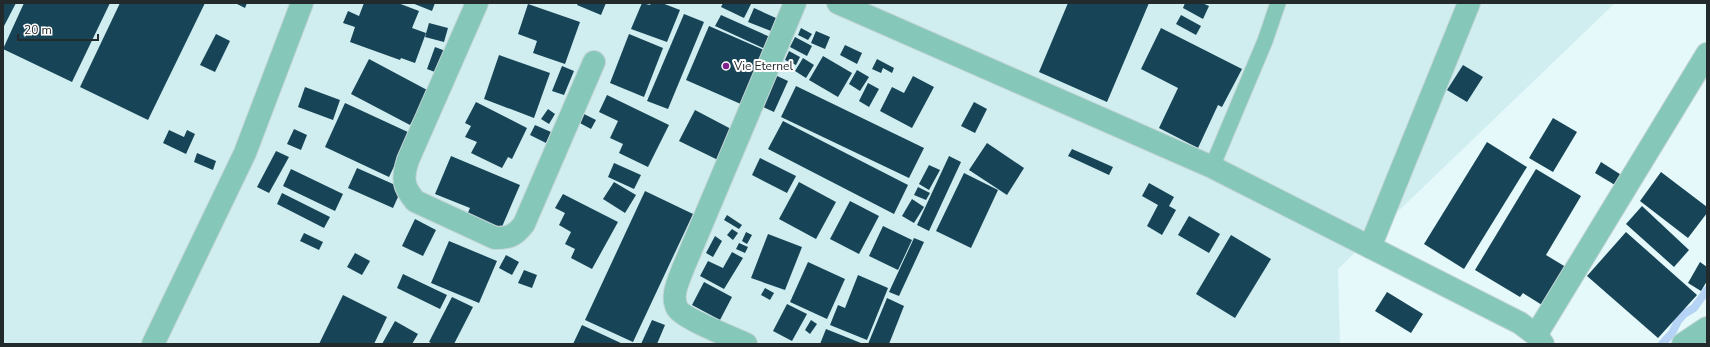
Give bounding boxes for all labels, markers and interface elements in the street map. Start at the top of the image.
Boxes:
scale bar [18,16,98,42]
text: 20 m [24,22,52,38]
place label: Vie Eternel [733,58,793,74]
marker: Vie Eternel [721,61,731,71]

